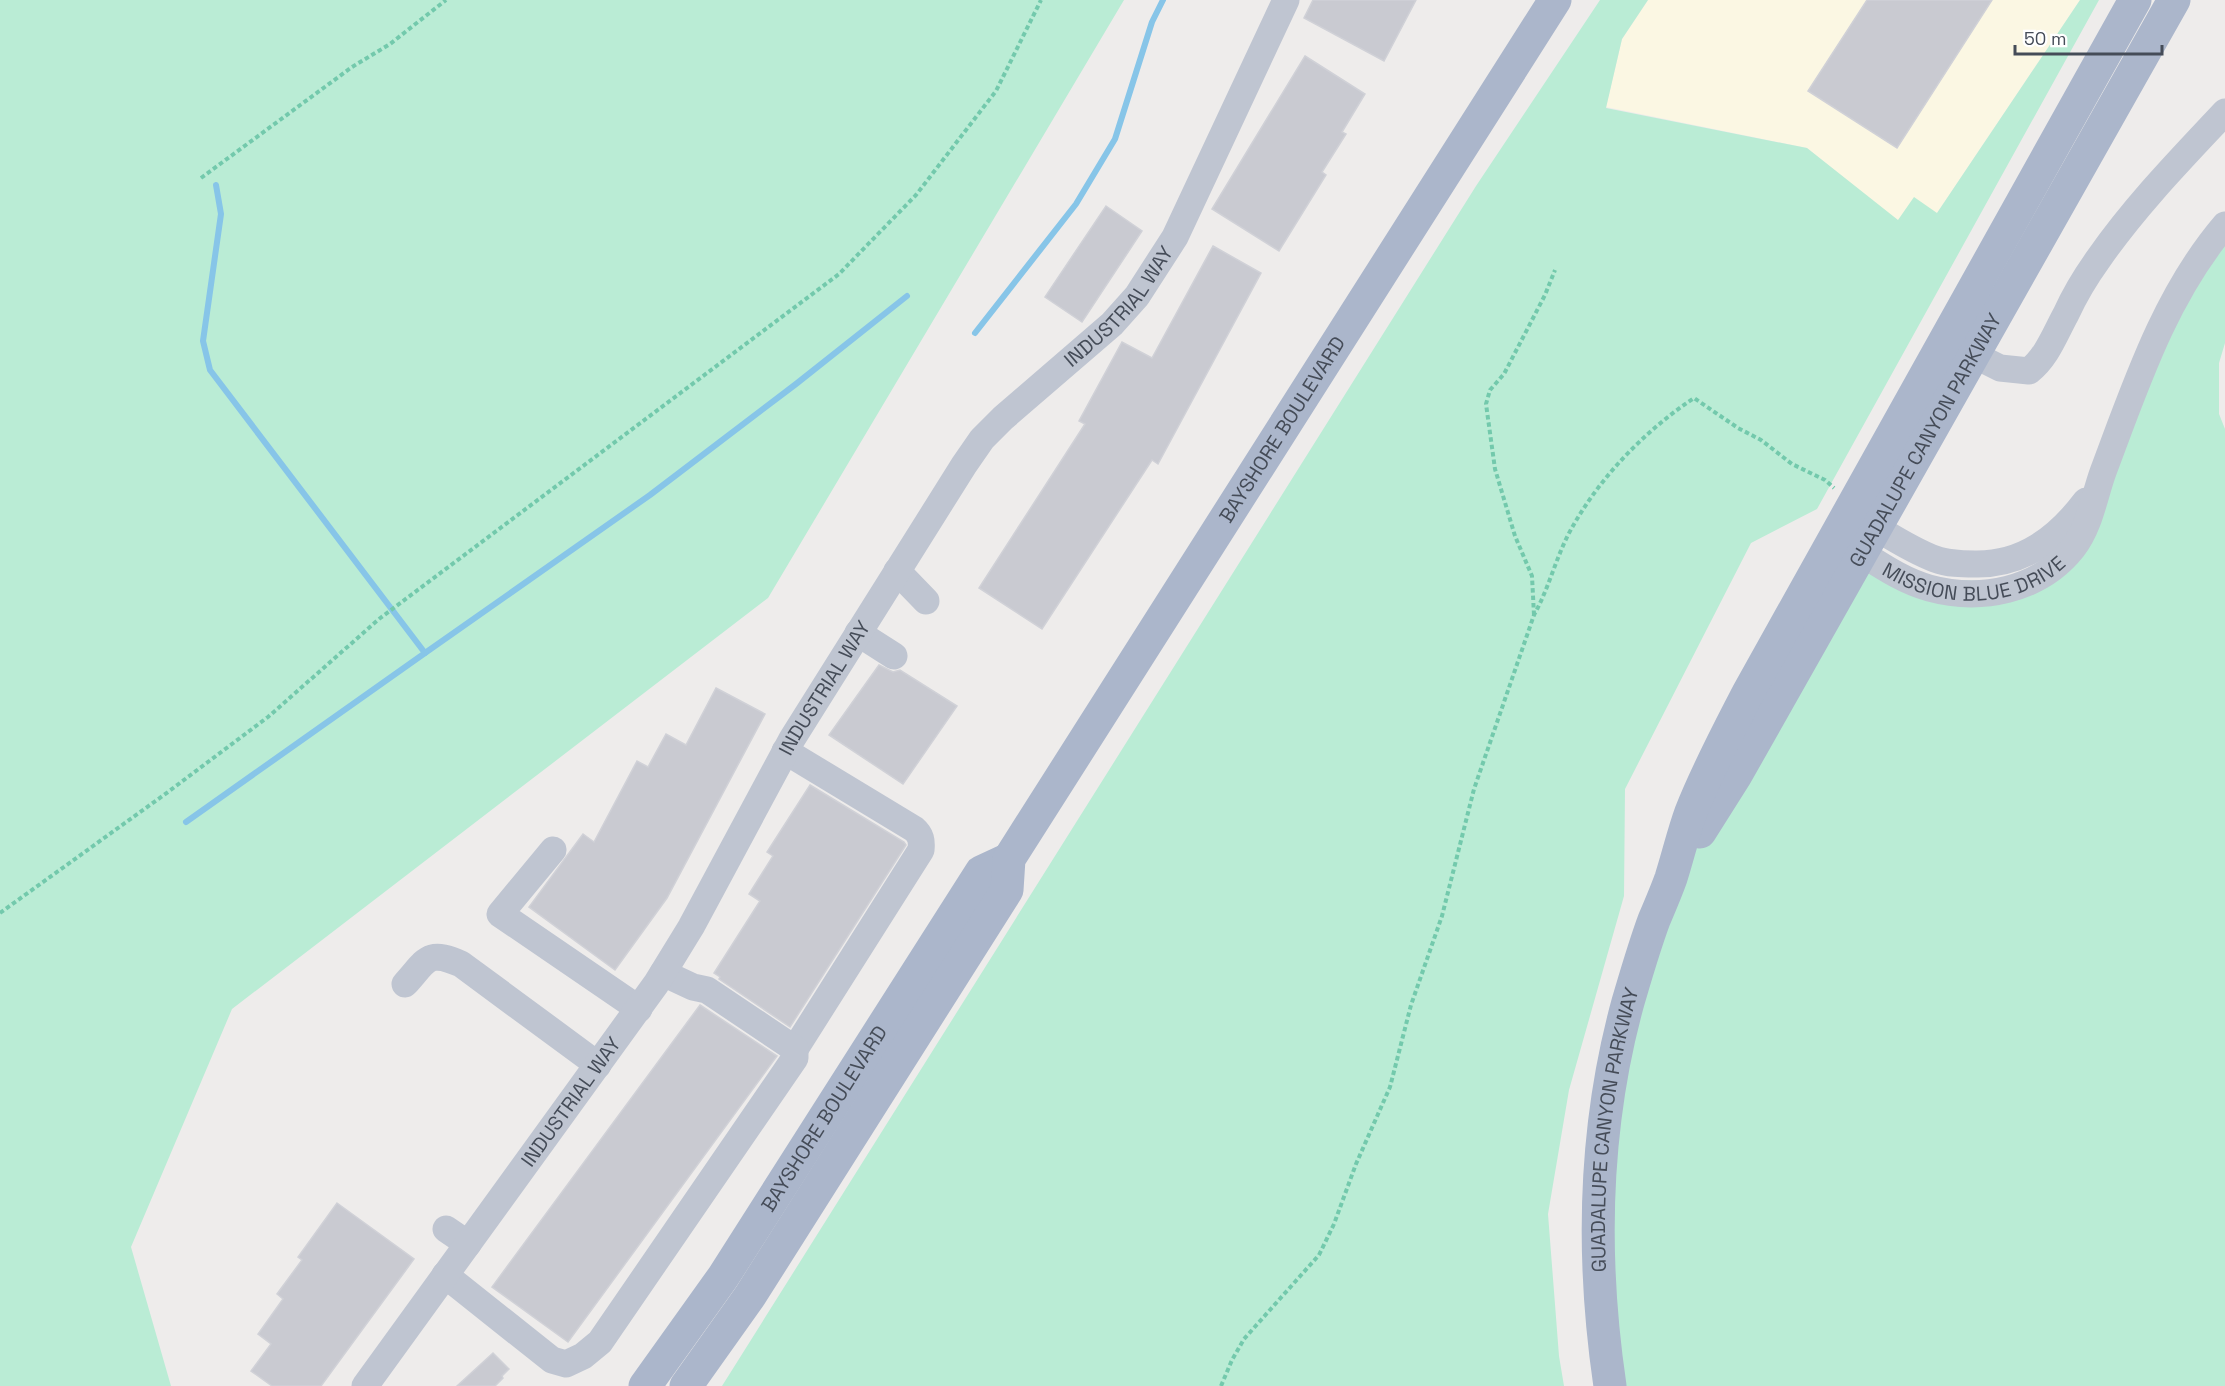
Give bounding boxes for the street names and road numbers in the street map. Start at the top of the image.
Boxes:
street label: INDUSTRIAL WAY [1059,241,1179,373]
street label: GUADALUPE CANYON PARKWAY [1843,309,2007,572]
street label: BAYSHORE BOULEVARD [1213,331,1351,527]
street label: MISSION BLUE DRIVE [1877,540,2069,574]
street label: INDUSTRIAL WAY [773,616,876,760]
street label: GUADALUPE CANYON PARKWAY [1585,984,1645,1273]
street label: BAYSHORE BOULEVARD [755,1020,893,1216]
street label: INDUSTRIAL WAY [515,1032,626,1172]

